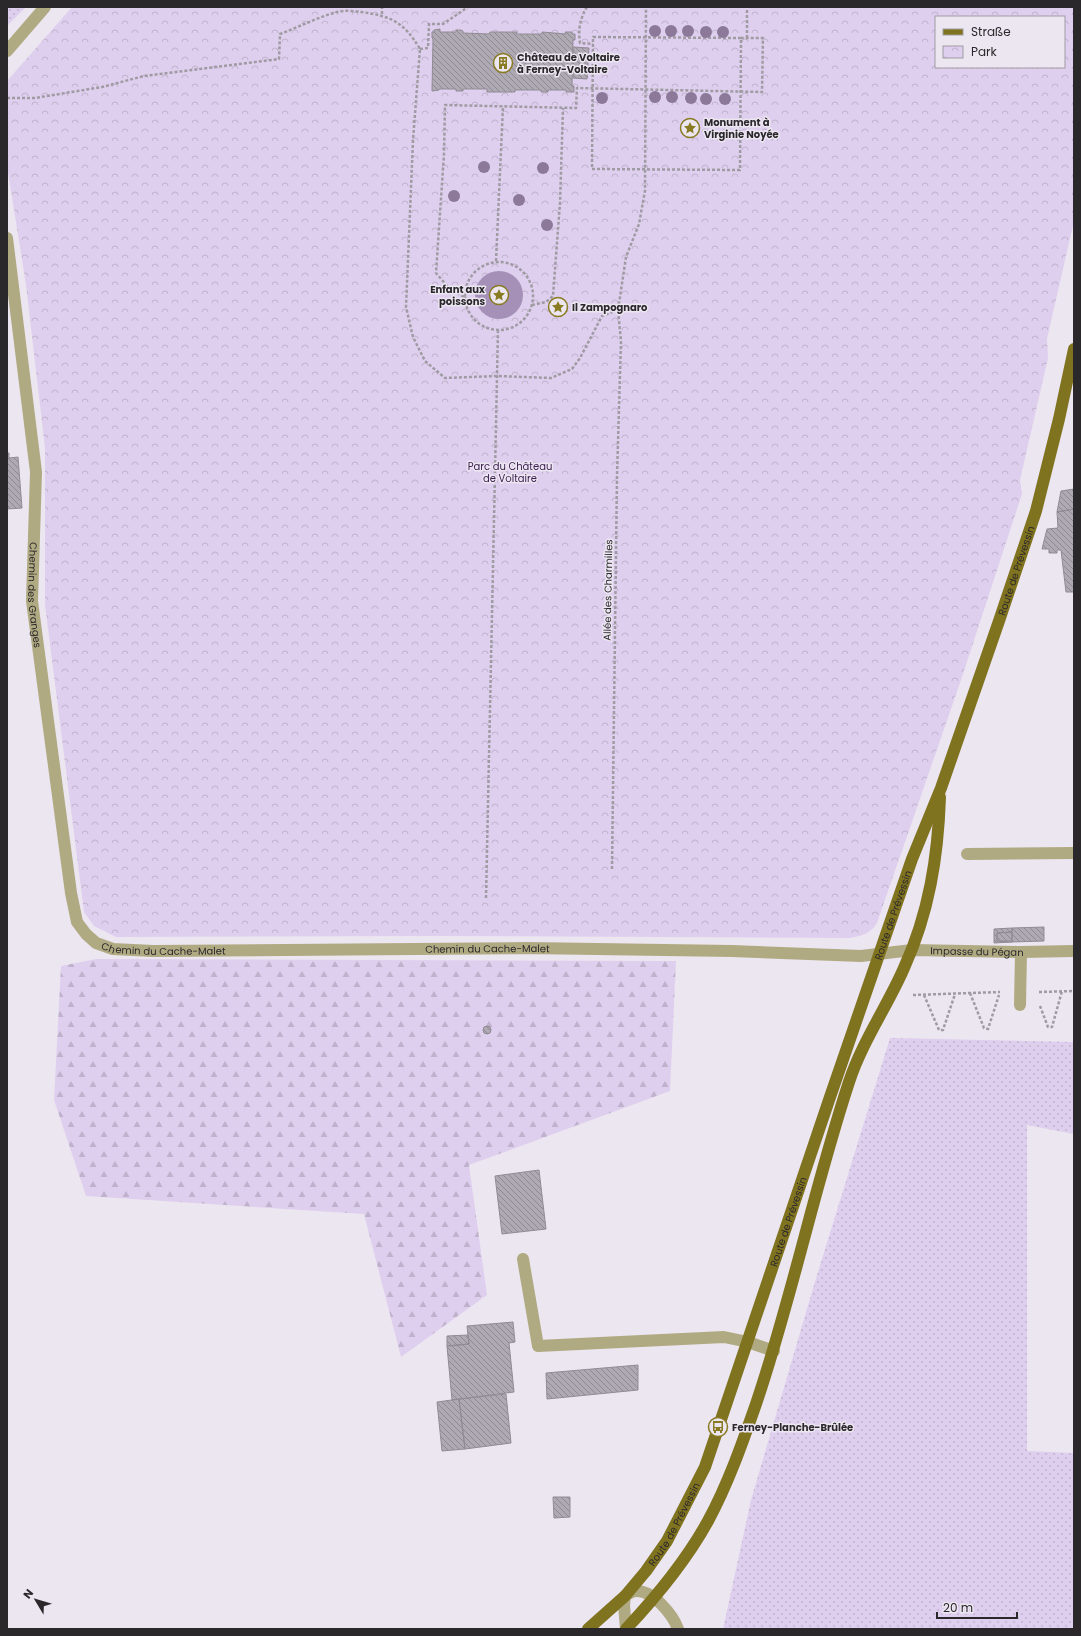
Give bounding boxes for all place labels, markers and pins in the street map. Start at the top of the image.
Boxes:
place label: Château de Voltaire à Ferney-Voltaire [517,50,620,77]
building icon: Château de Voltaire à Ferney-Voltaire [492,52,514,74]
place label: Monument à Virginie Noyée [704,115,779,142]
place icon: Monument à Virginie Noyée [679,117,701,139]
place label: Enfant aux poissons [430,282,485,309]
place icon: Enfant aux poissons [488,284,510,306]
place icon: Il Zampognaro [547,296,569,318]
place label: Il Zampognaro [572,300,648,315]
bus stop icon: Ferney-Planche-Brûlée [707,1416,729,1438]
place label: Ferney-Planche-Brûlée [732,1420,853,1435]

